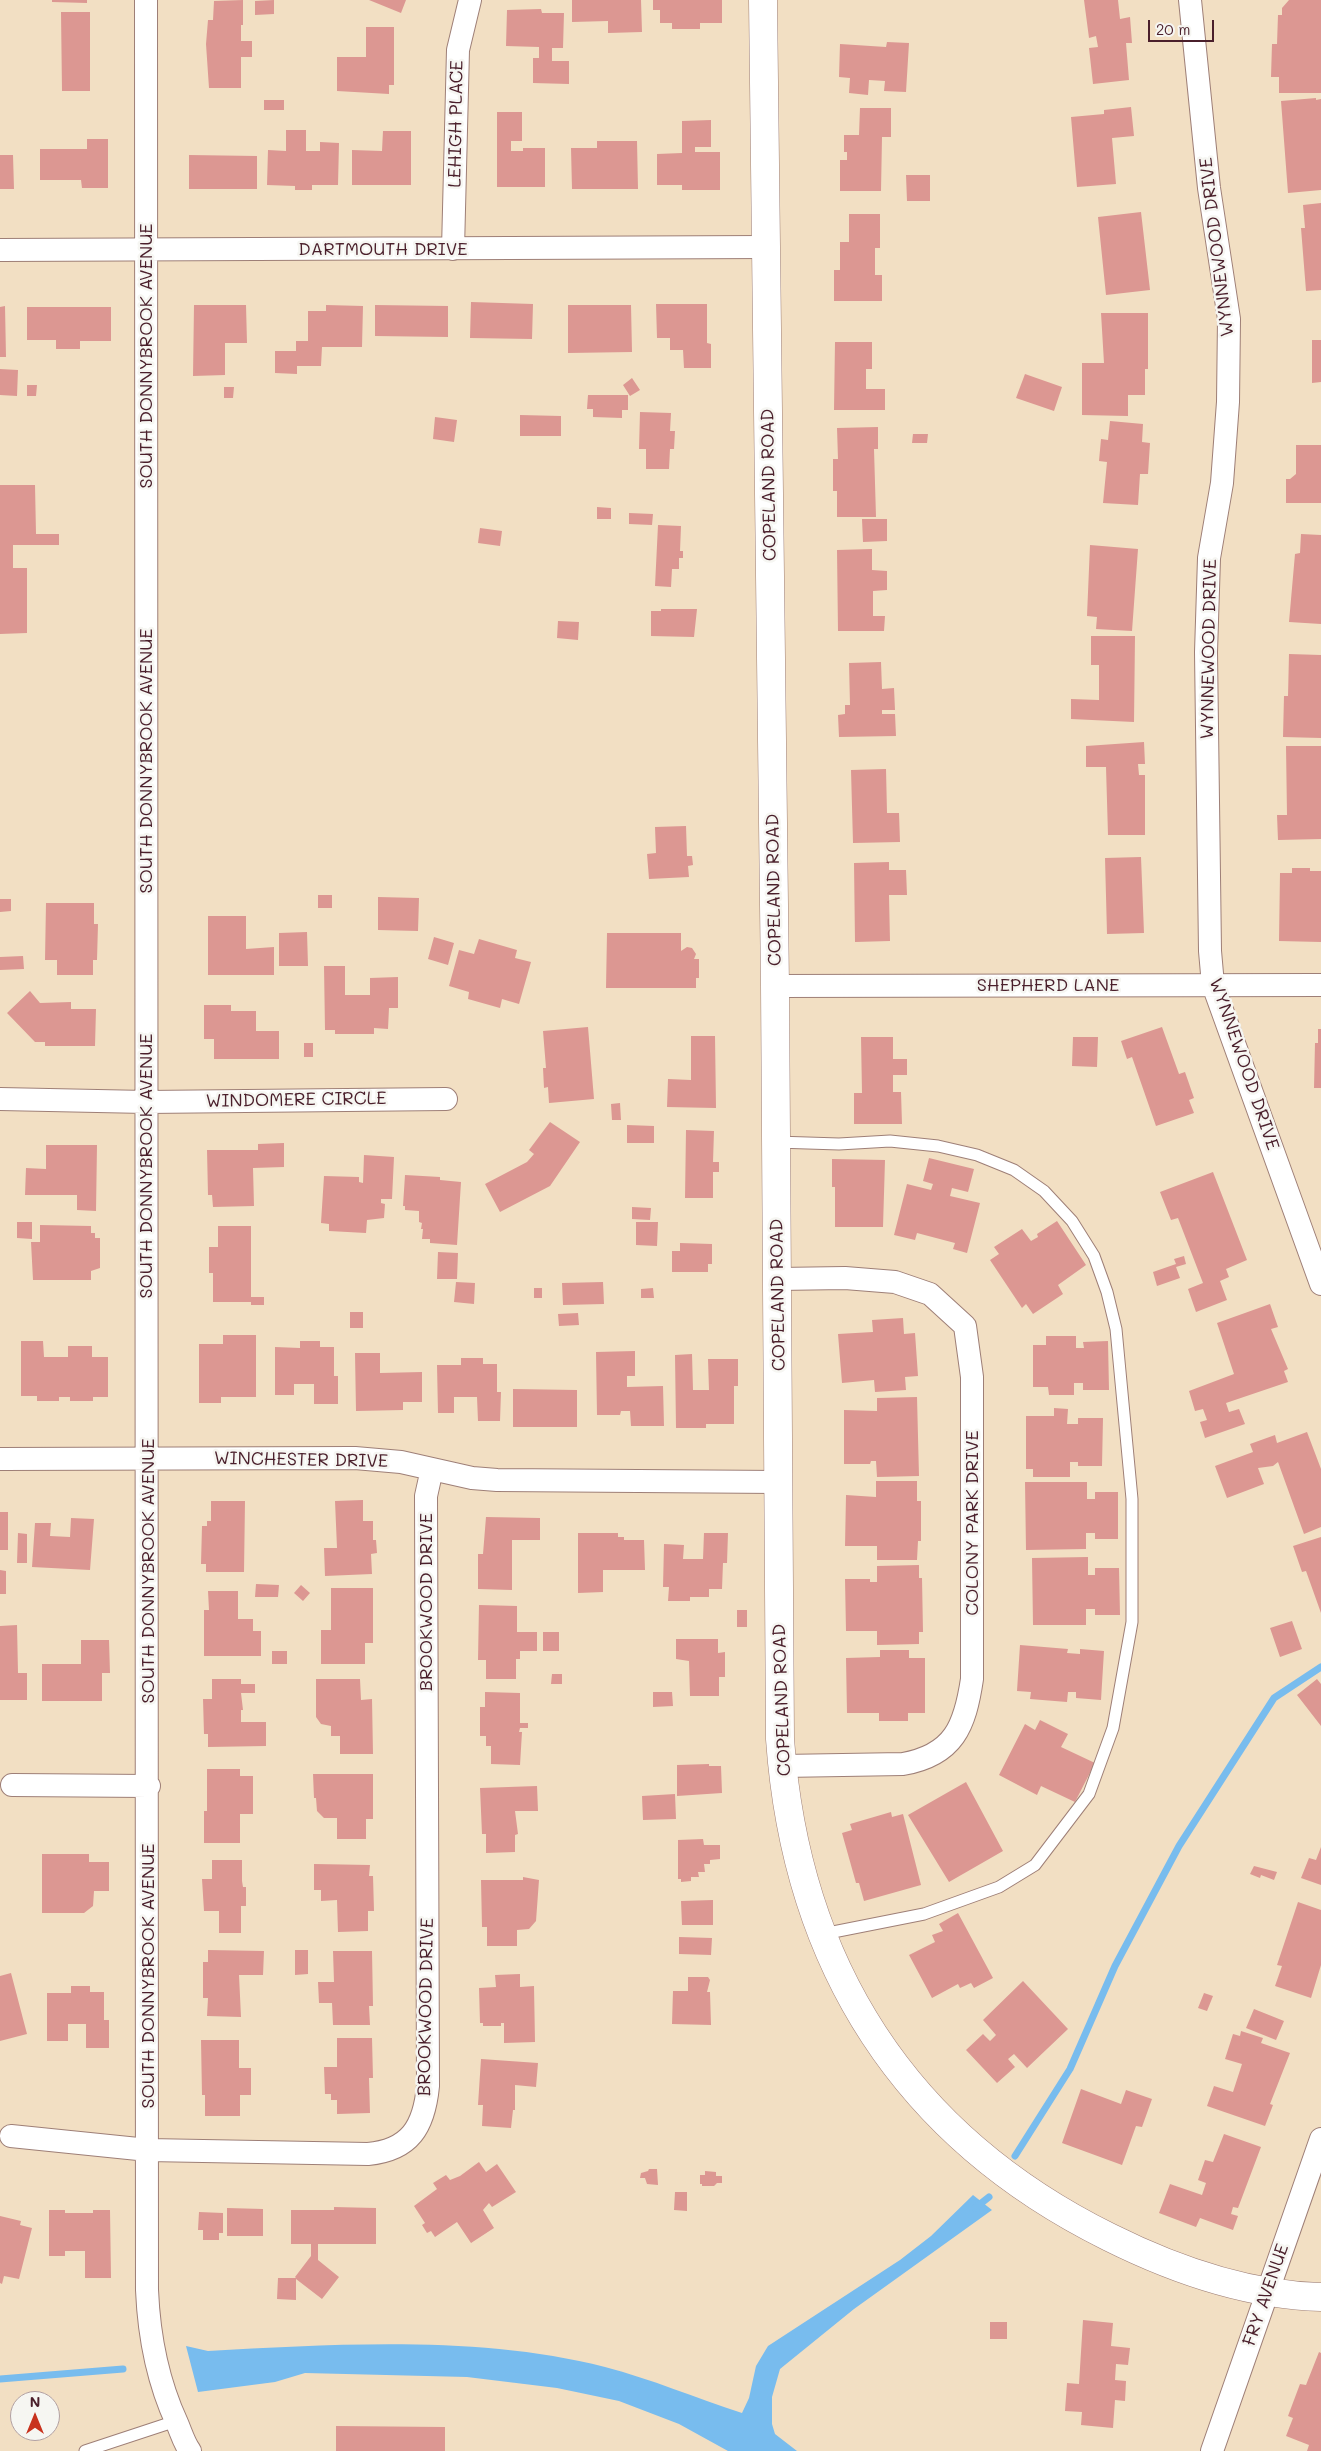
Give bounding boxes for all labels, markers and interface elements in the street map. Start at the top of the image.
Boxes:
scale bar [1151,10,1217,42]
text: 20 m [1156,19,1190,39]
street label: LEHIGH PLACE [444,60,468,188]
street label: WYNNEWOOD DRIVE [1195,156,1239,338]
street label: SOUTH DONNYBROOK AVENUE [135,223,157,489]
street label: DARTMOUTH DRIVE [298,238,468,260]
street label: COPELAND ROAD [757,409,781,561]
street label: WYNNEWOOD DRIVE [1197,559,1221,739]
street label: SOUTH DONNYBROOK AVENUE [135,628,157,894]
street label: COPELAND ROAD [762,814,786,966]
street label: SHEPHERD LANE [977,974,1119,996]
street label: WYNNEWOOD DRIVE [1204,975,1284,1153]
street label: SOUTH DONNYBROOK AVENUE [135,1033,157,1299]
street label: WINDOMERE CIRCLE [205,1088,387,1112]
street label: COPELAND ROAD [766,1219,790,1371]
street label: COLONY PARK DRIVE [961,1430,983,1616]
street label: SOUTH DONNYBROOK AVENUE [137,1438,159,1704]
street label: WINCHESTER DRIVE [214,1448,388,1472]
street label: BROOKWOOD DRIVE [415,1513,437,1691]
street label: COPELAND ROAD [769,1623,795,1777]
street label: SOUTH DONNYBROOK AVENUE [137,1843,159,2109]
street label: BROOKWOOD DRIVE [414,1918,438,2096]
street label: FRY AVENUE [1238,2241,1294,2349]
north arrow [10,2391,60,2441]
text: N [30,2392,40,2411]

